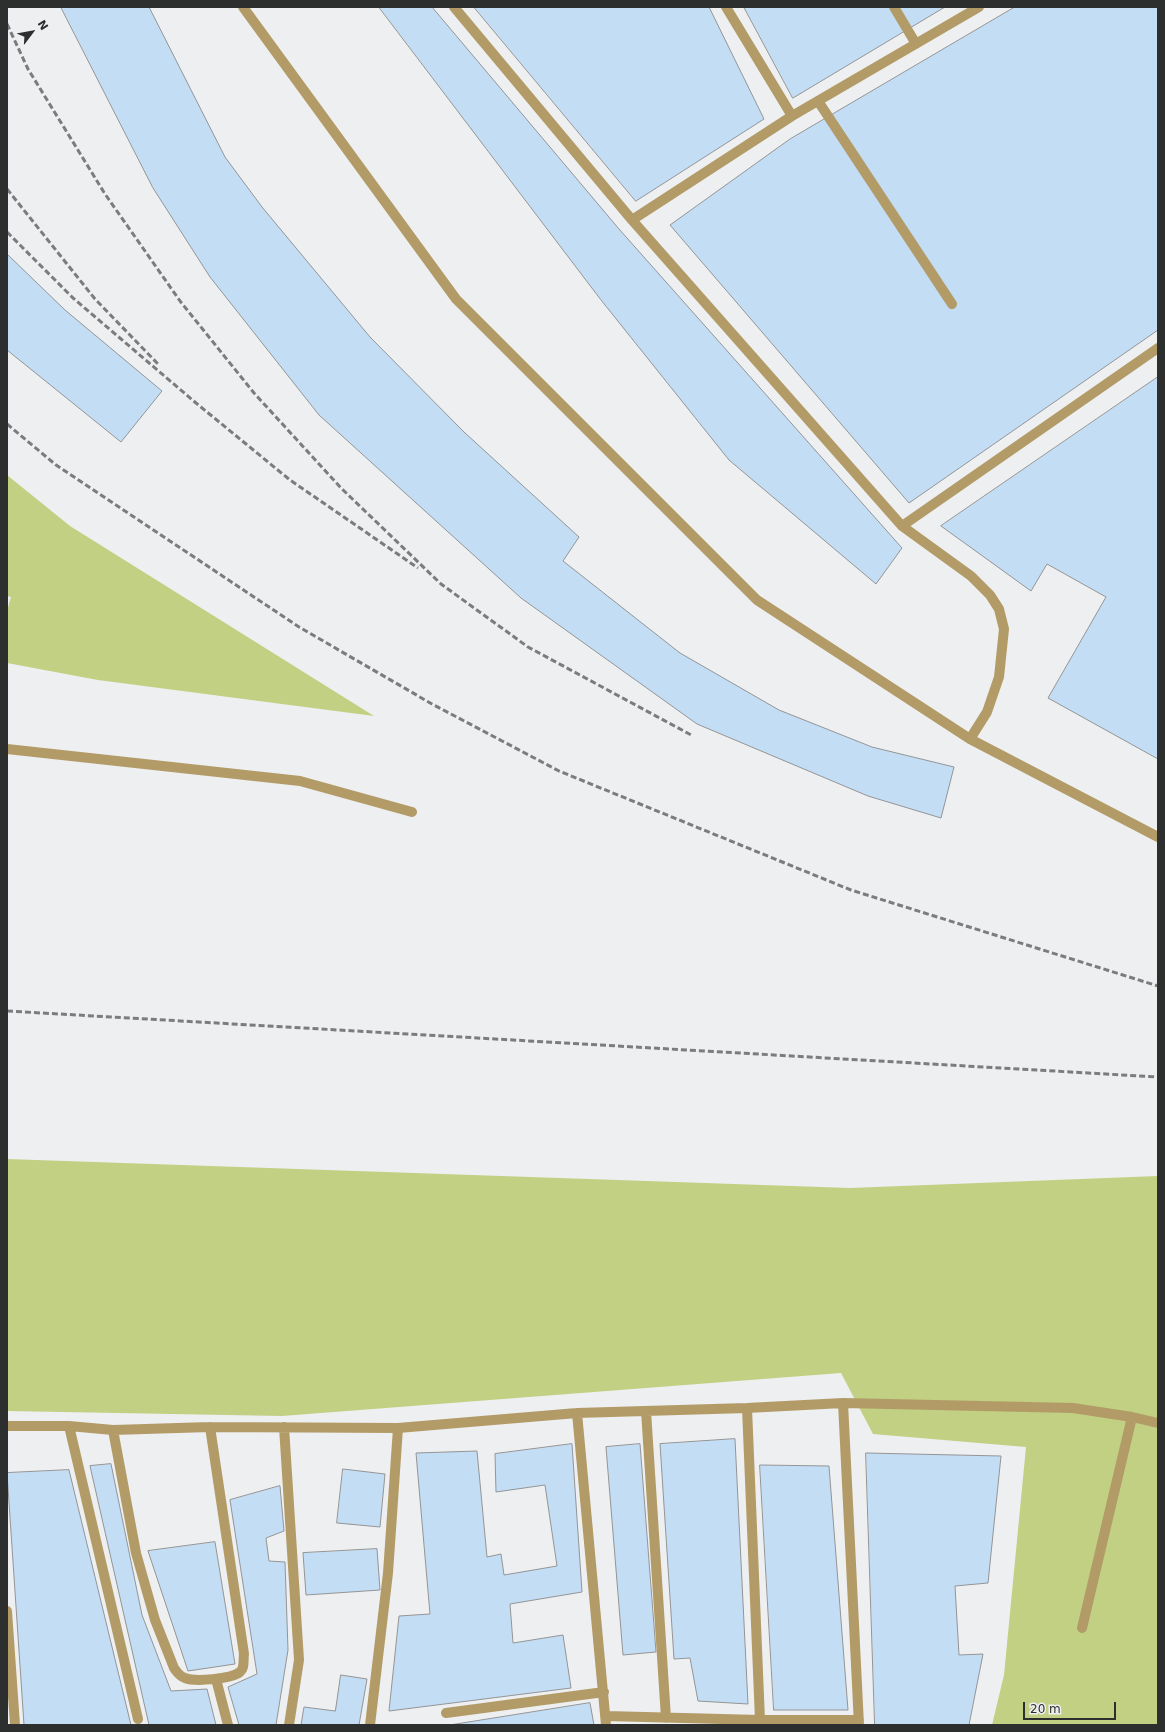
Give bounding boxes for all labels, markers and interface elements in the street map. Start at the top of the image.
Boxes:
north arrow [12,12,52,52]
text: N [35,18,51,33]
scale bar [1025,1694,1118,1720]
text: 20 m [1030,1702,1061,1716]

